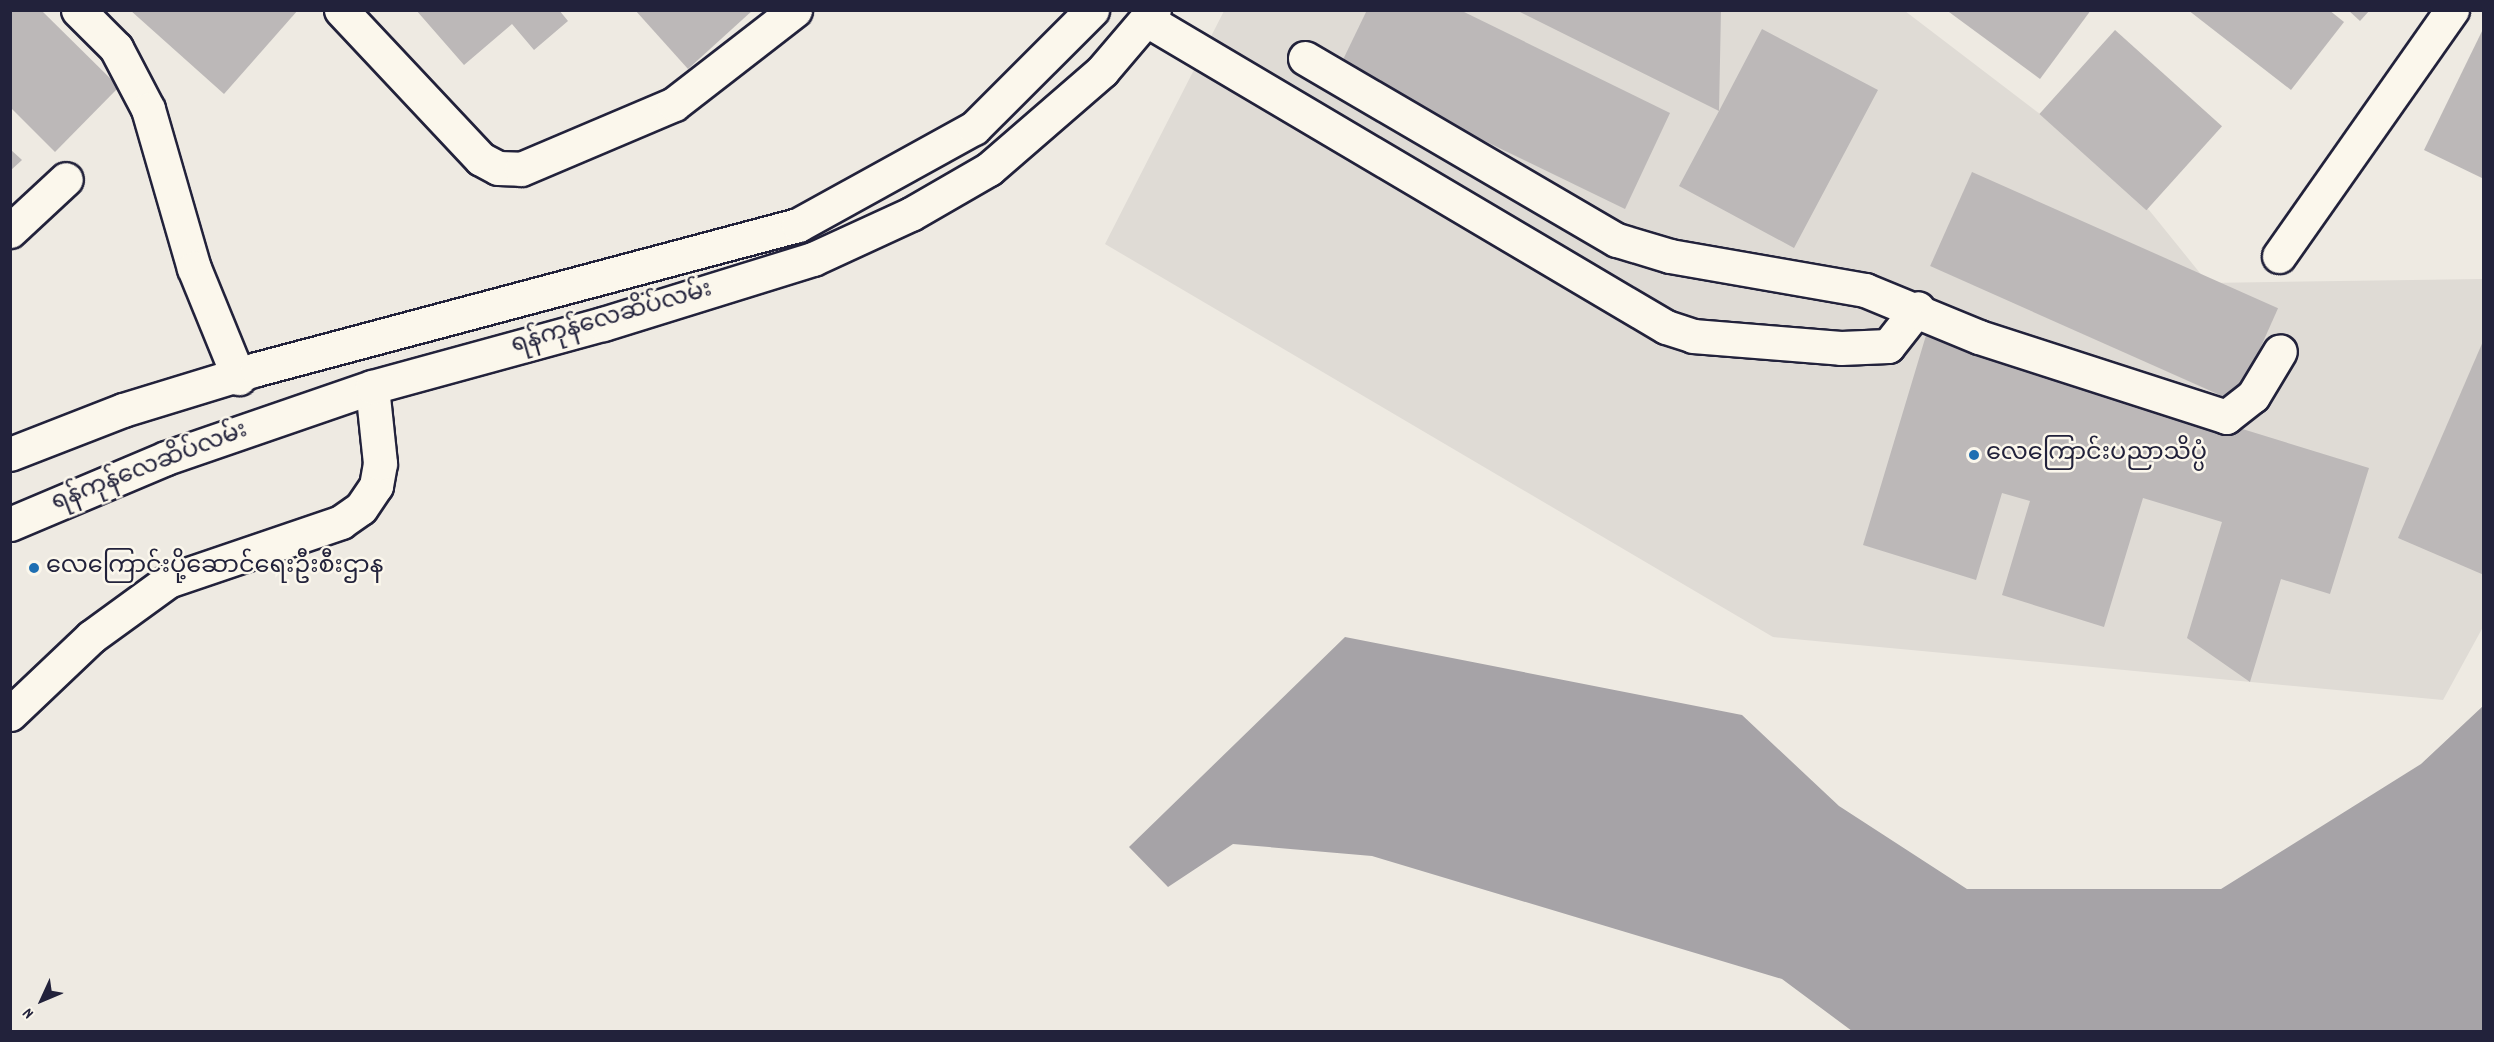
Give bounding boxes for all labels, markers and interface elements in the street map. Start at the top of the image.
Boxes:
street label: ရန်ကုန်လေဆိပ်လမ်း [508,277,716,361]
street label: ရန်ကုန်လေဆိပ်လမ်း [48,417,252,519]
place label: လေကြောင်းပညာသိပ္ပံ [1986,441,2207,469]
marker: လေကြောင်းပညာသိပ္ပံ [1967,448,1981,462]
place label: လေကြောင်းပို့ဆောင်ရေးဦးစီးဌာန [46,554,383,582]
marker: လေကြောင်းပို့ဆောင်ရေးဦးစီးဌာန [27,561,41,575]
north arrow [12,970,72,1030]
text: N [18,1002,40,1024]

